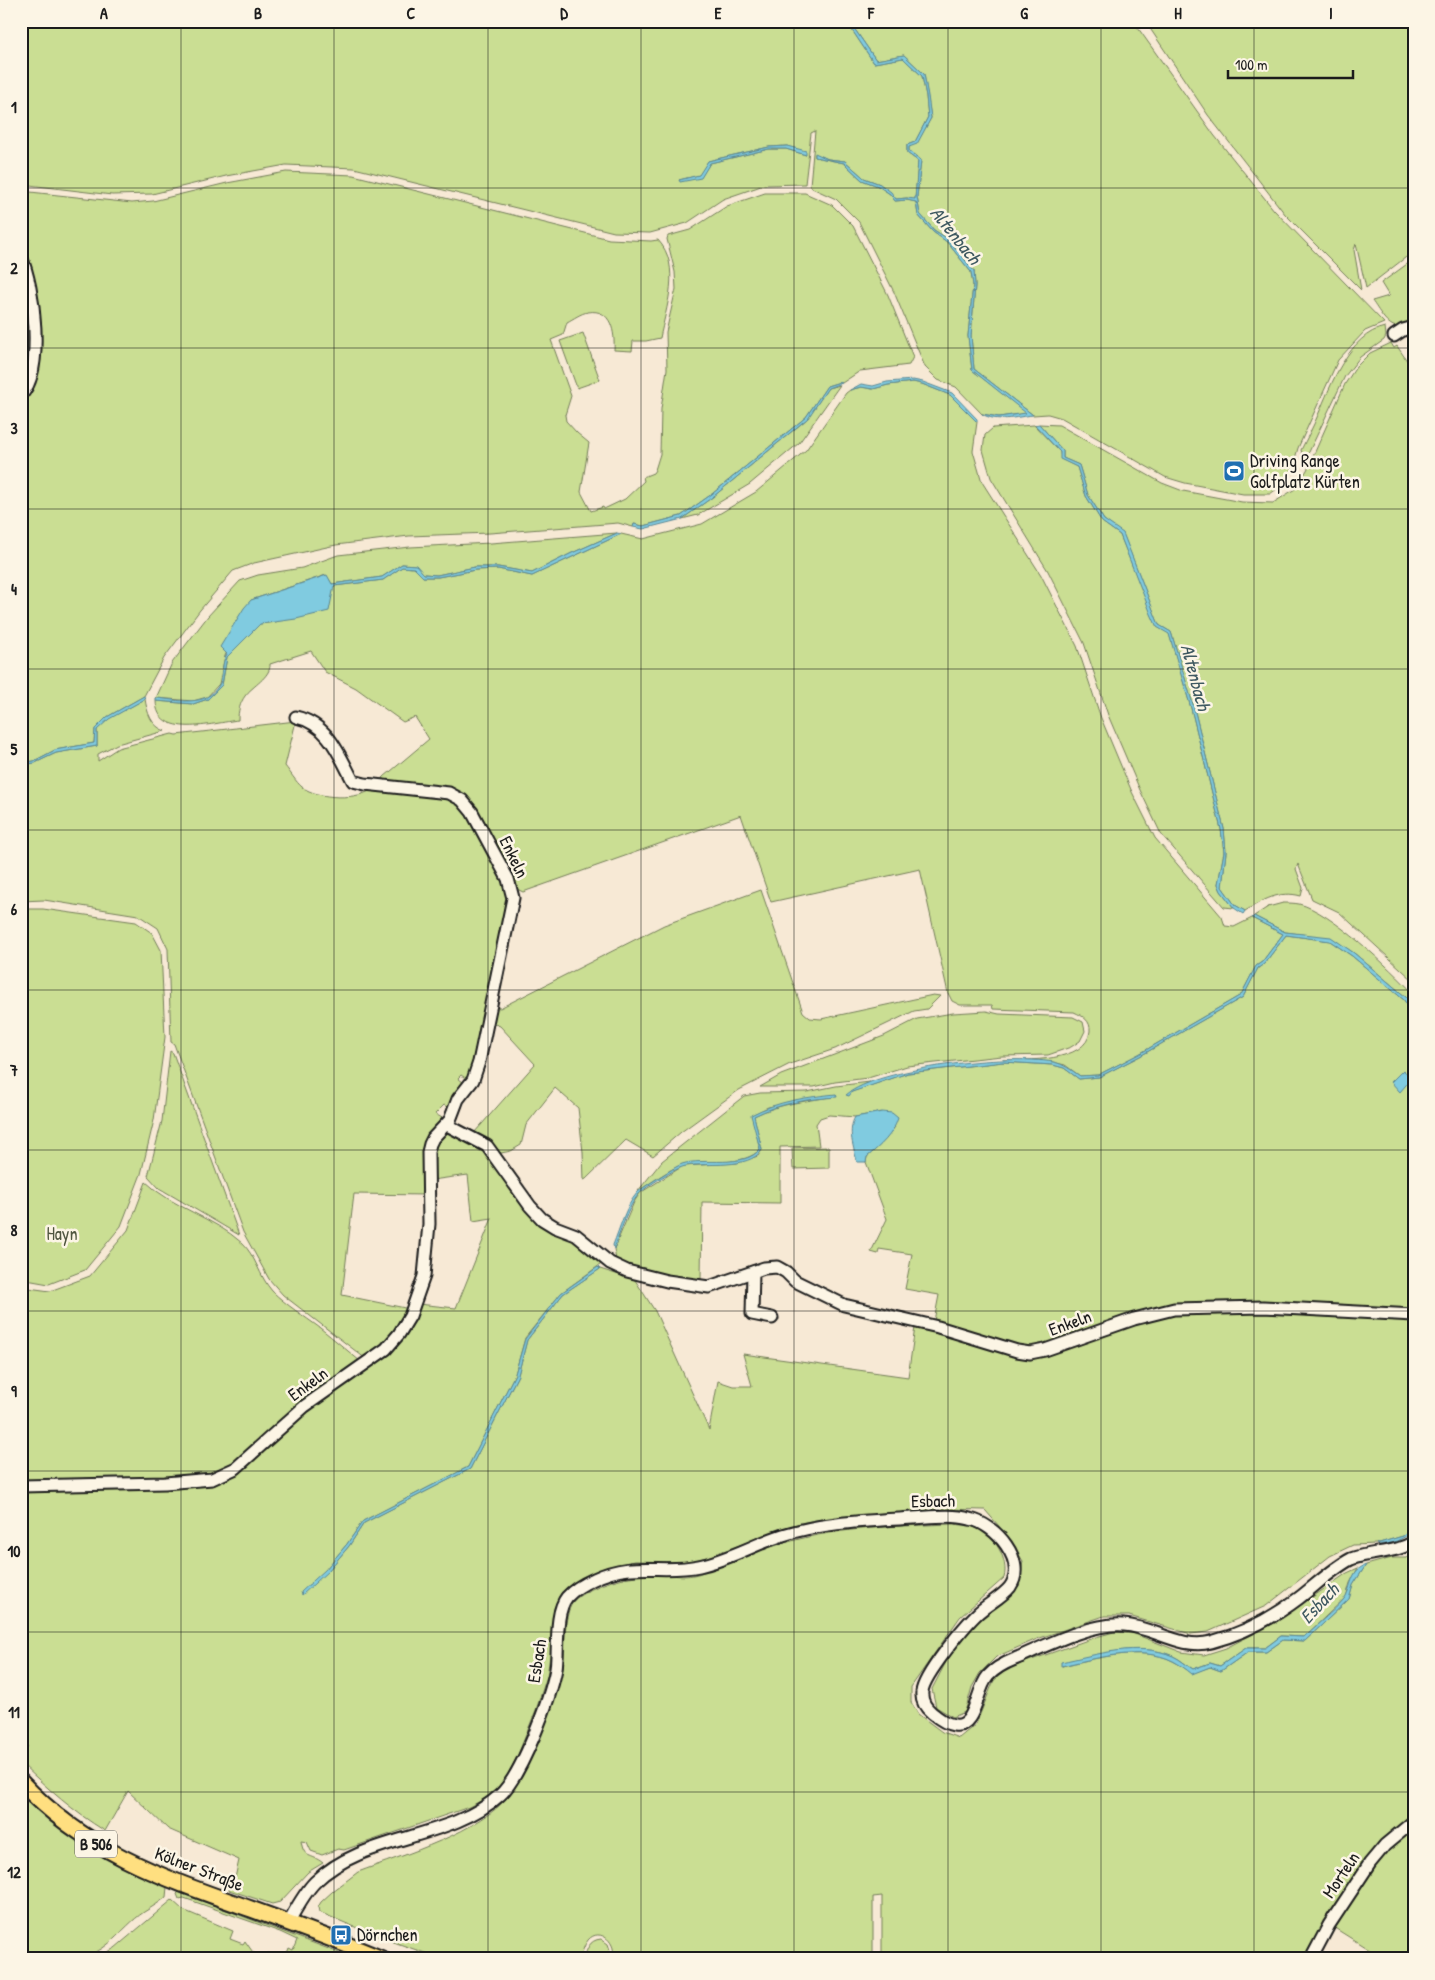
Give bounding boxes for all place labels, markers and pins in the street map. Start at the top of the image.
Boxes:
place label: Driving Range Golfplatz Kürten [1250,448,1360,494]
sports icon: Driving Range Golfplatz Kürten [1222,459,1246,483]
place label: Dörnchen [357,1922,418,1947]
bus stop icon: Dörnchen [329,1923,353,1947]

